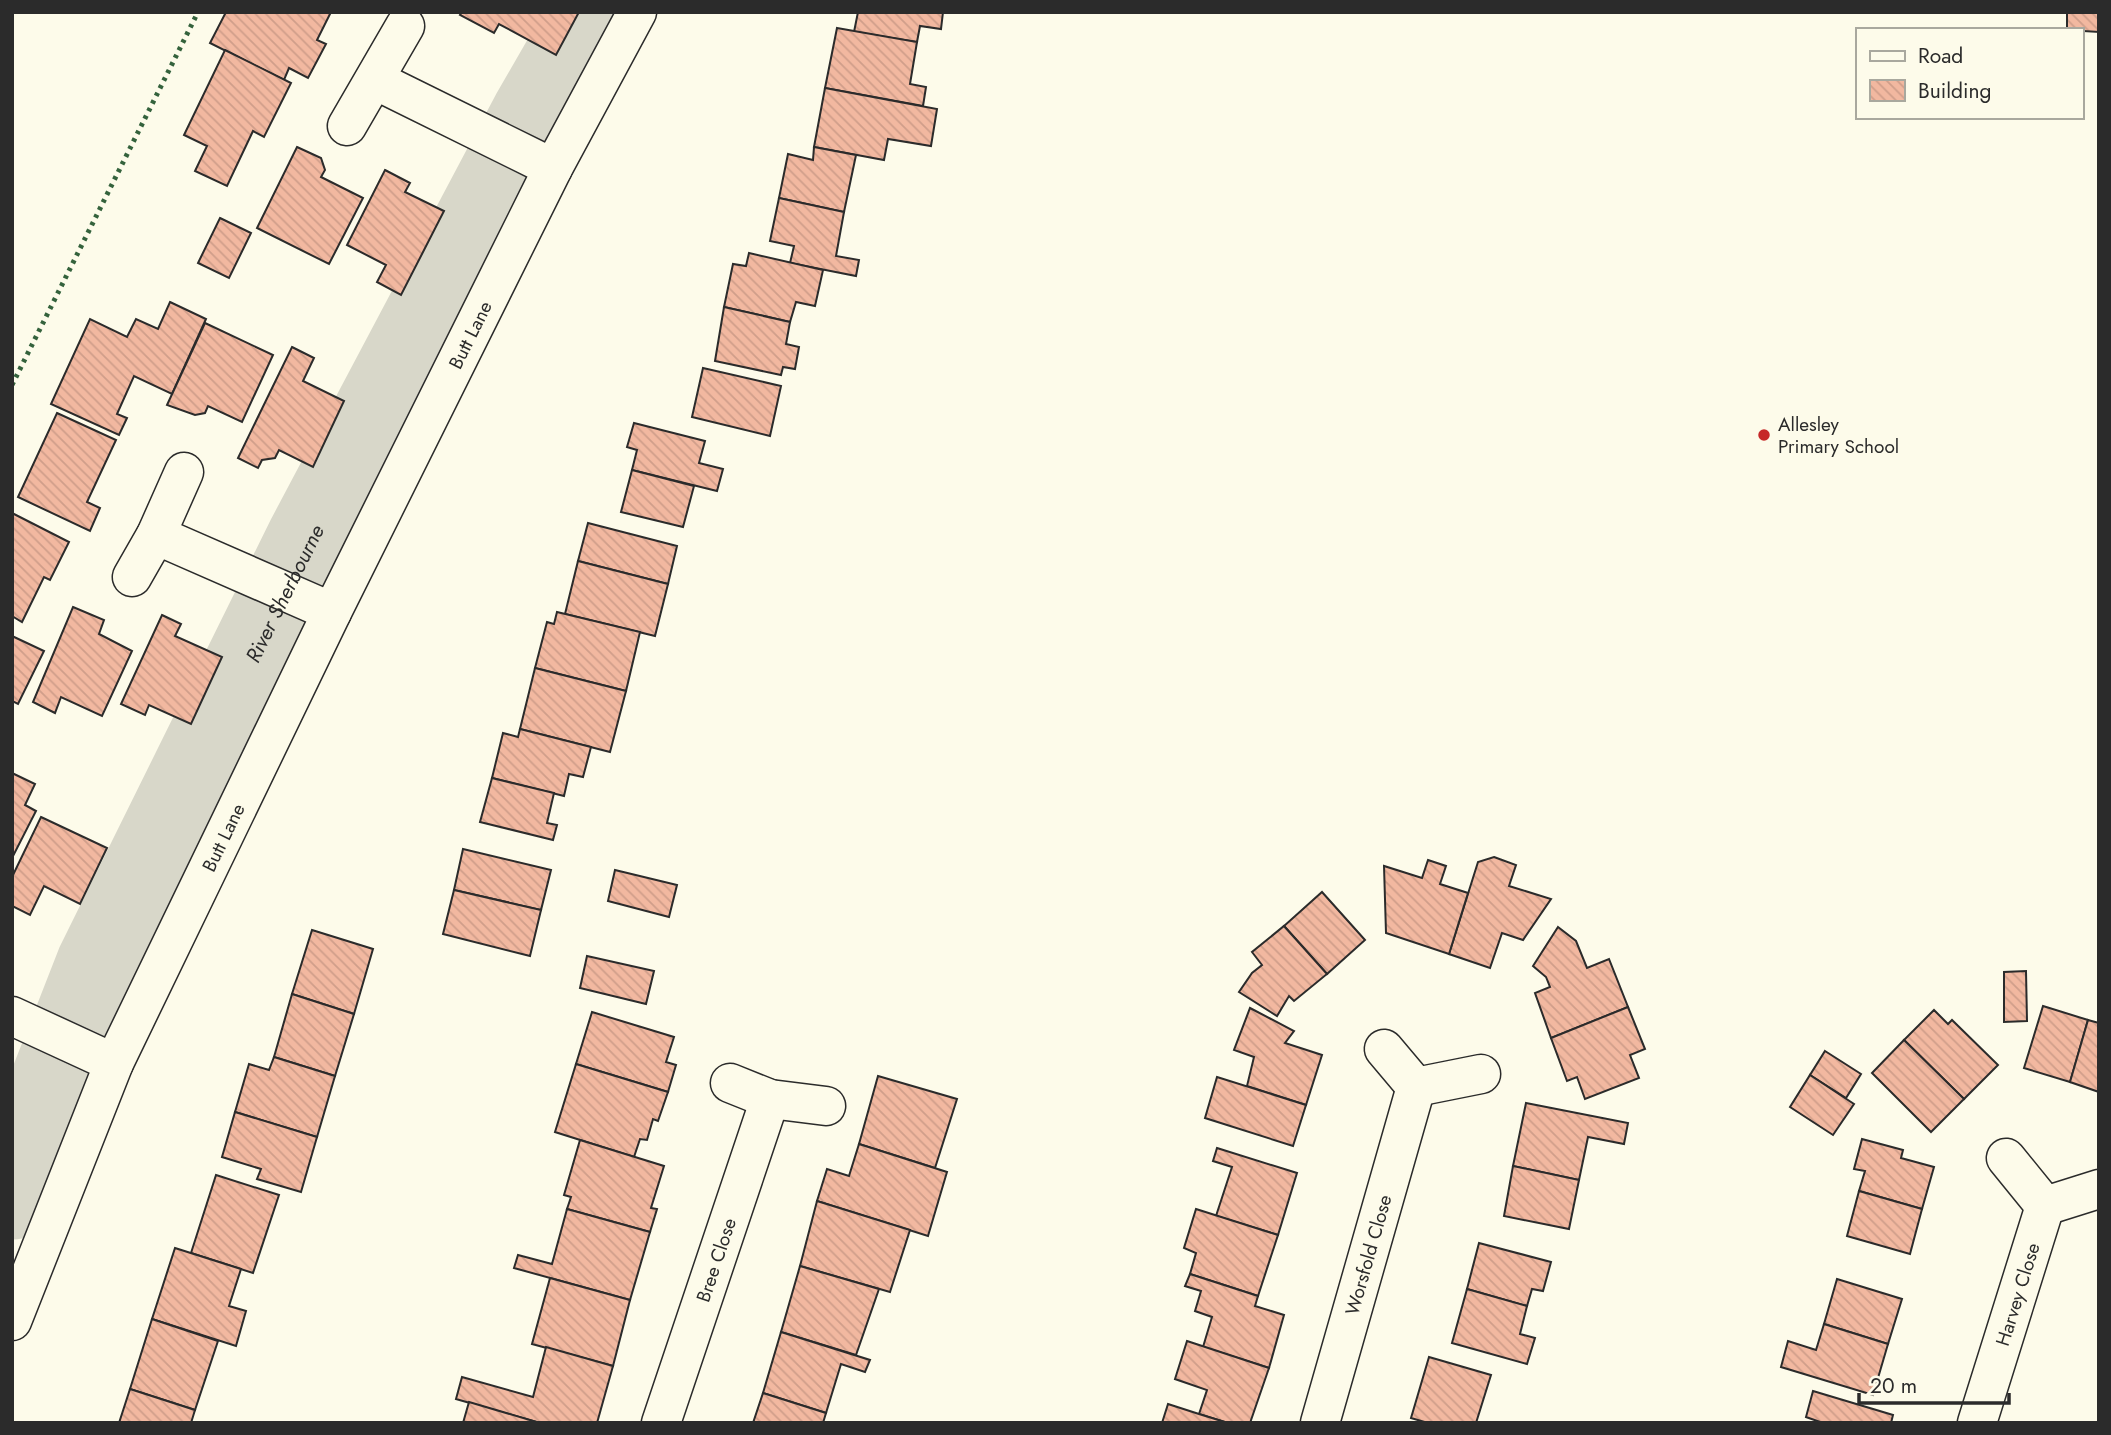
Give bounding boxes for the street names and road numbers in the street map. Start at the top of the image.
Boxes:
street label: Butt Lane [442,296,499,374]
street label: Butt Lane [195,799,252,876]
street label: Worsfold Close [1339,1191,1399,1318]
street label: Bree Close [690,1214,743,1306]
street label: Harvey Close [1989,1239,2047,1349]

